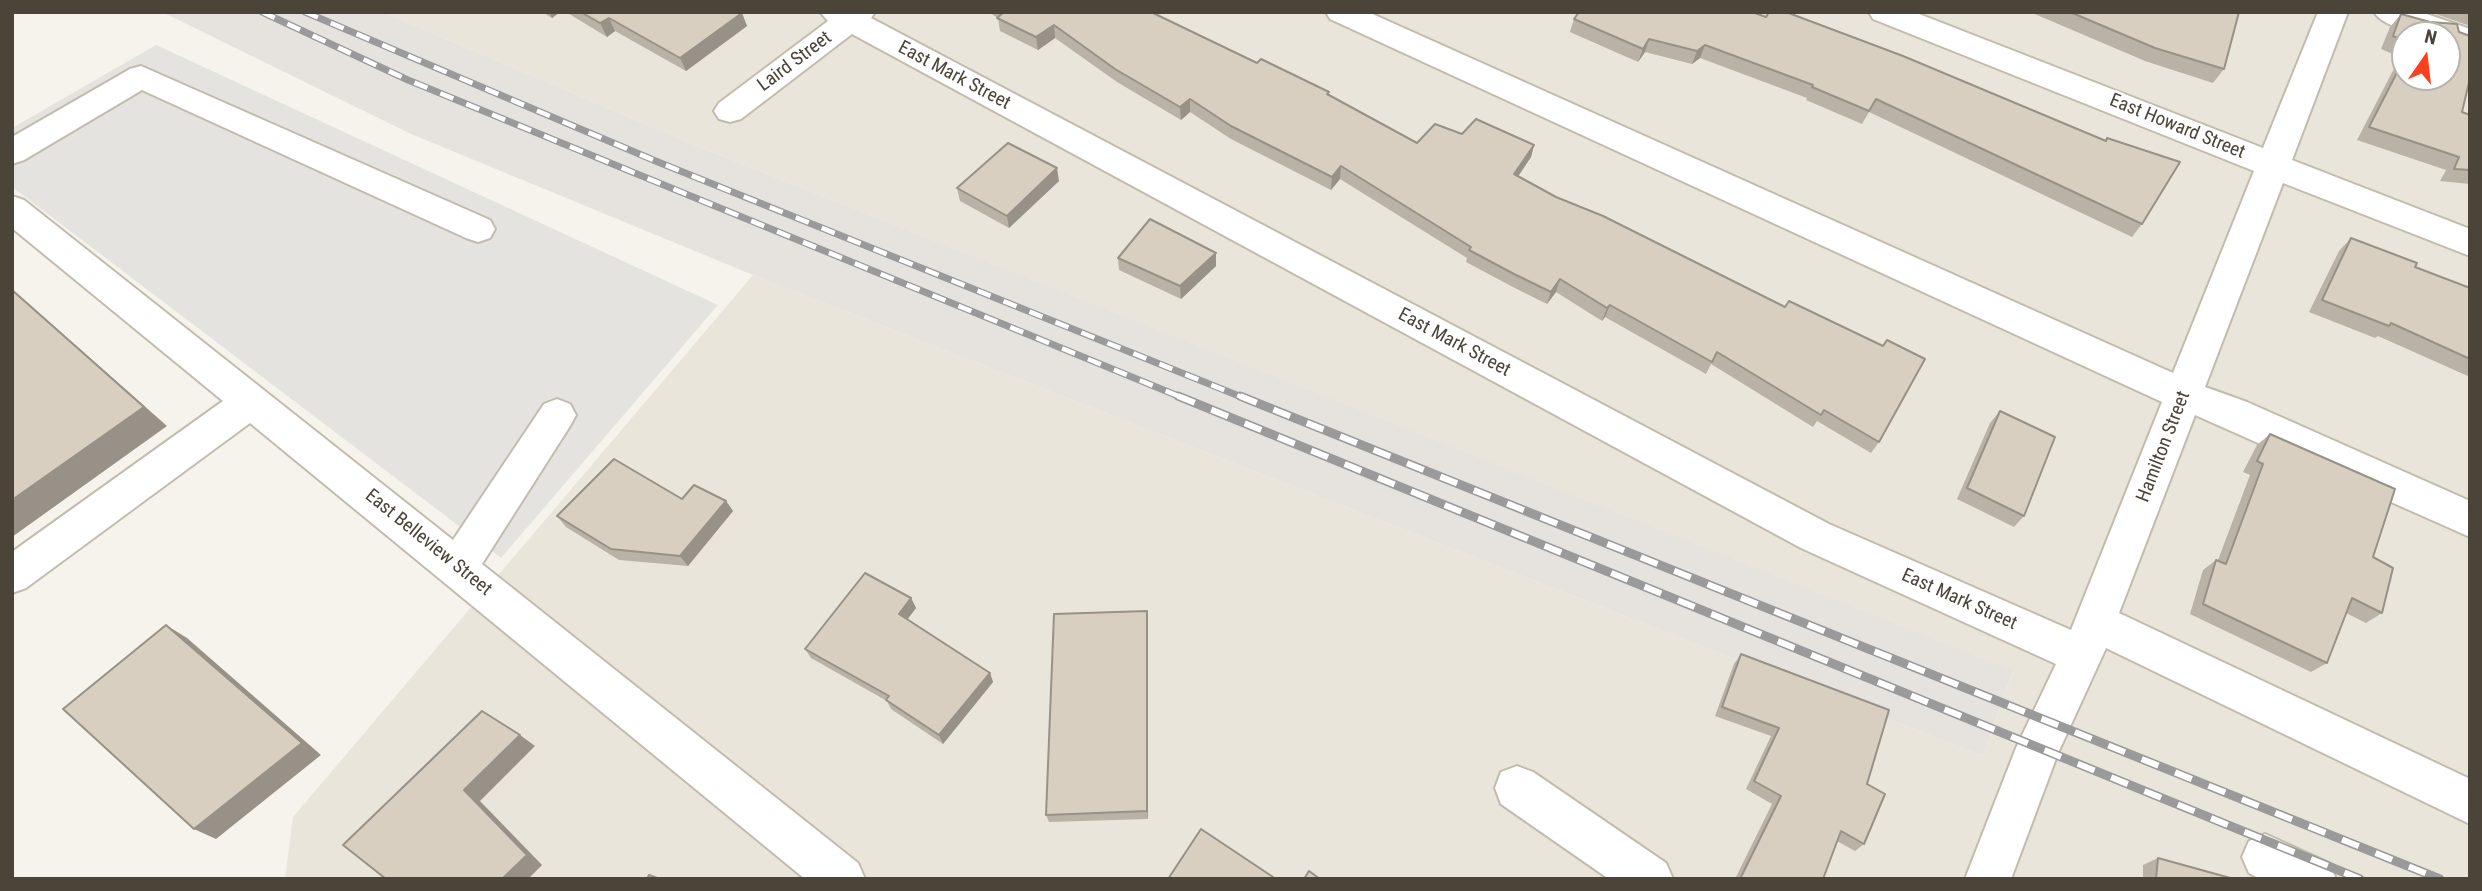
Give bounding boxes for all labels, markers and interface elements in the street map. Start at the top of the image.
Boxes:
north arrow [2391,21,2461,91]
text: N [2422,25,2439,50]
street label: Laird Street [754,27,836,97]
street label: East Mark Street [894,37,1014,115]
street label: East Howard Street [2106,89,2248,165]
street label: East Mark Street [1394,304,1514,382]
street label: Hamilton Street [2132,388,2196,506]
street label: East Belleview Street [360,485,496,601]
street label: East Mark Street [1898,564,2020,636]

